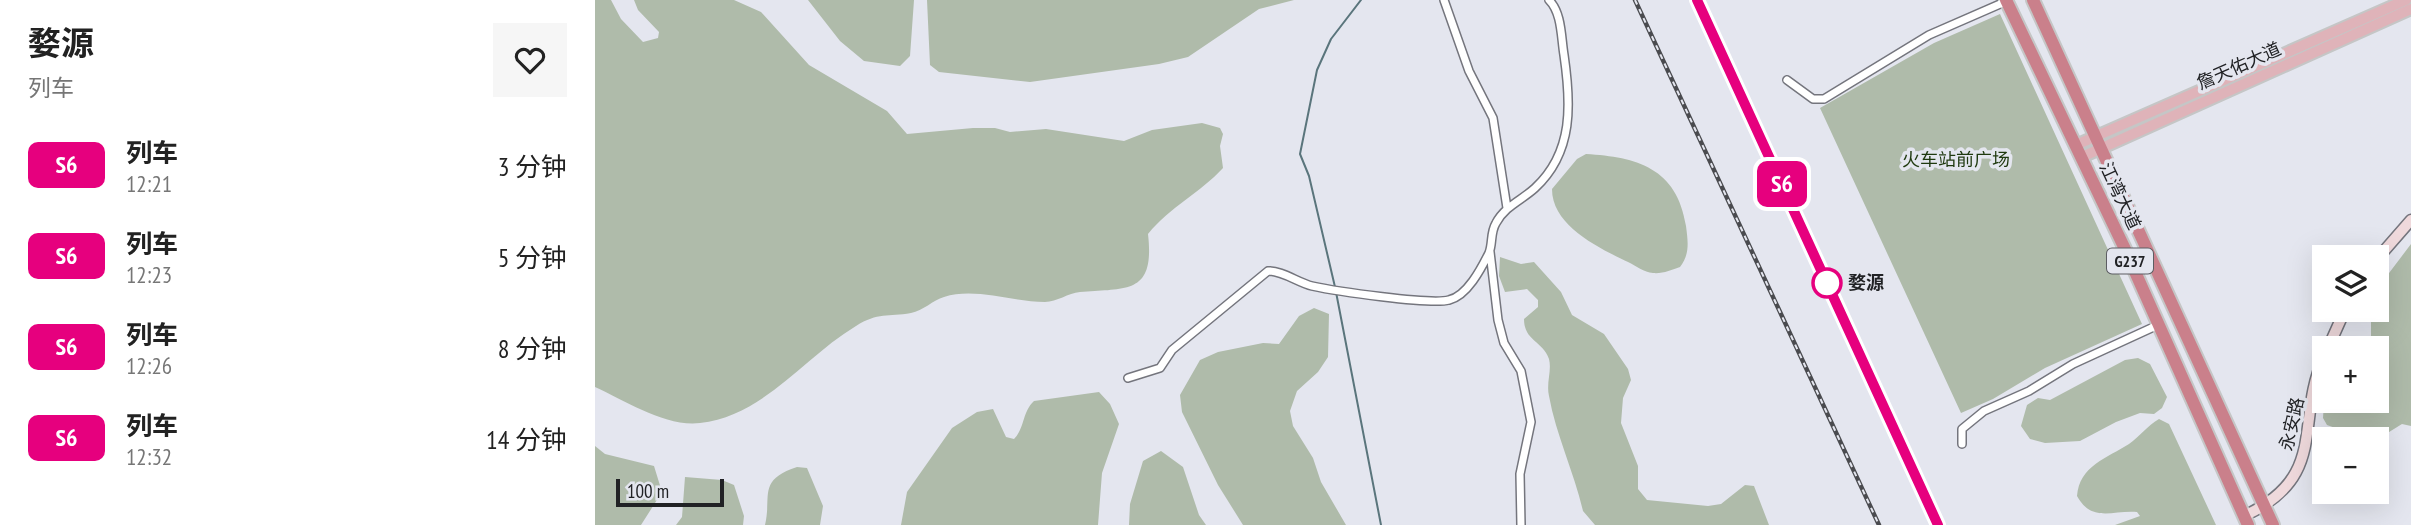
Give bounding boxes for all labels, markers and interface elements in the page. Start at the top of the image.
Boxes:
text: 婺源 [28,21,94,64]
button: heart [493,23,567,97]
street label: 詹天佑大道 [2193,37,2285,94]
text: 列车 [28,73,74,102]
text: 列车 [126,136,178,169]
park label: 火车站前广场 [1902,148,2010,171]
text: S6 [55,149,78,180]
text: 3 分钟 [498,150,567,183]
street label: 江湾大道 [2095,158,2146,233]
line badge: S6 [1751,161,1813,207]
text: S6 [1771,168,1793,199]
text: 12:21 [126,169,172,198]
text: 列车 [126,227,178,260]
text: S6 [55,240,78,271]
text: 5 分钟 [498,241,567,274]
map controls [2312,245,2389,504]
button: layers [2312,245,2389,322]
road number: G237 [2107,248,2153,274]
text: 12:23 [126,260,172,289]
marker: 婺源 [1812,268,1842,298]
place label: 婺源 [1848,271,1884,294]
text: 列车 [126,318,178,351]
text: S6 [55,331,78,362]
text: 8 分钟 [498,332,567,365]
button: + [2312,336,2389,413]
text: 12:26 [126,351,172,380]
street label: 永安路 [2274,395,2309,453]
text: 列车 [126,409,178,442]
text: S6 [55,422,78,453]
text: 14 分钟 [486,423,567,456]
button: − [2312,427,2389,504]
text: 12:32 [126,442,172,471]
scale bar [616,476,725,508]
text: 100 m [627,479,669,503]

